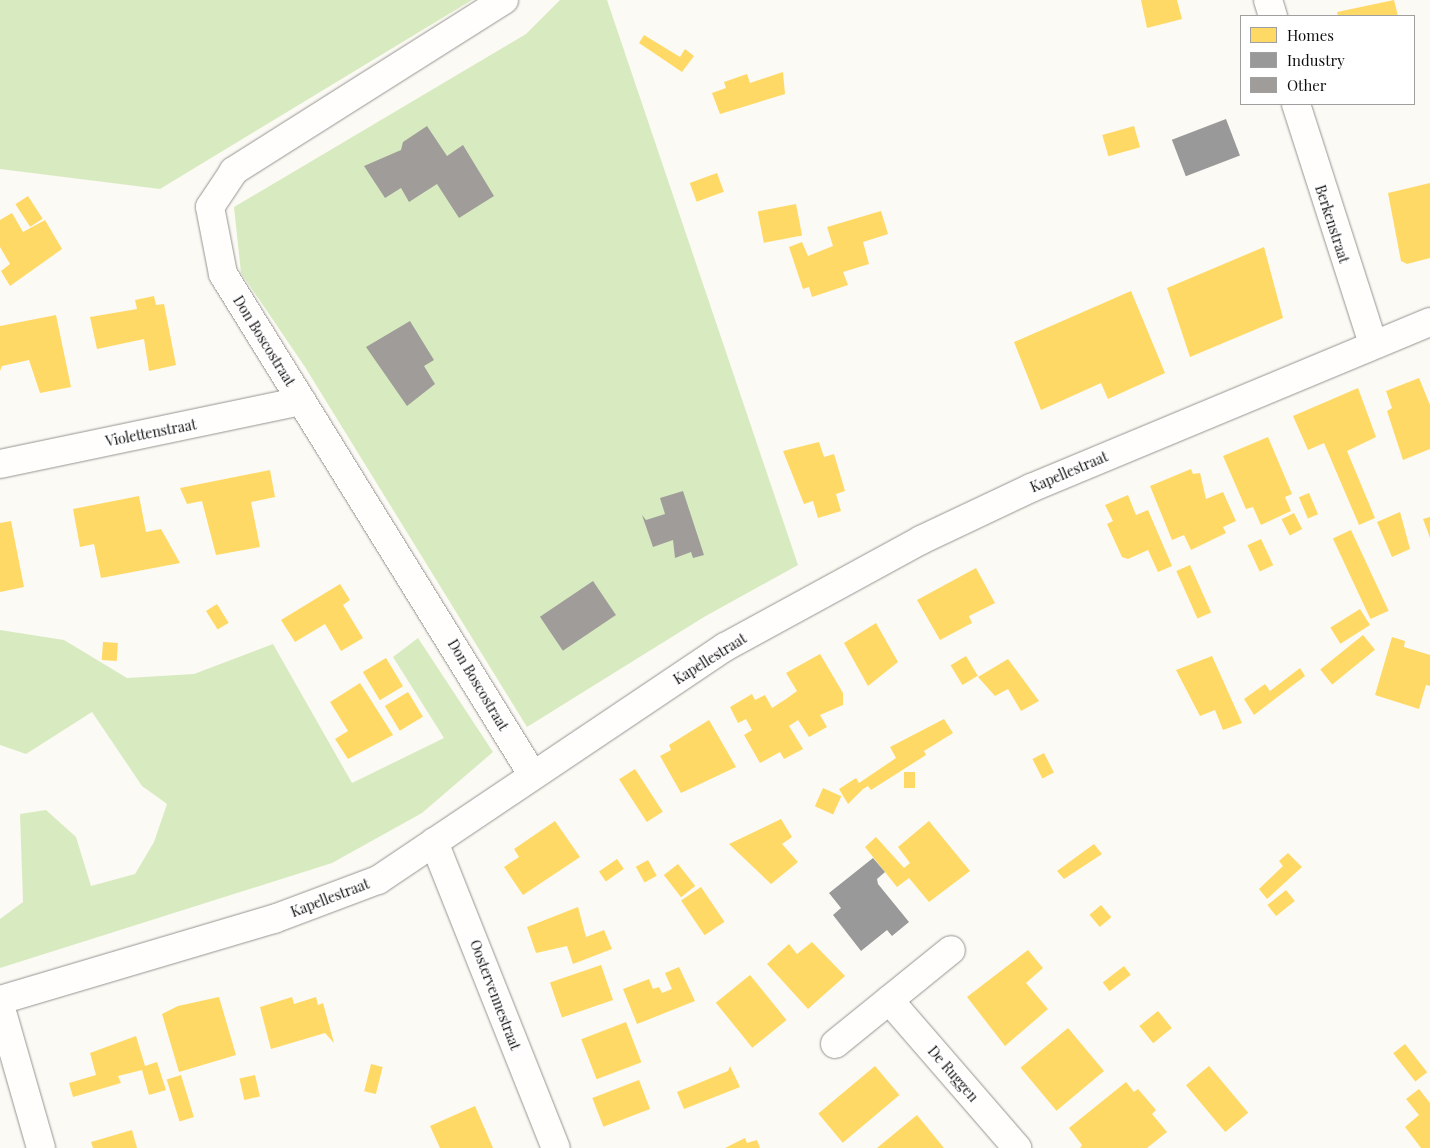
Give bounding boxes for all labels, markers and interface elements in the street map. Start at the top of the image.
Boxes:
legend [1240,15,1415,105]
text: Homes [1287,25,1334,45]
text: Industry [1287,50,1345,70]
text: Other [1287,75,1327,95]
street label: Berkenstraat [1312,183,1352,265]
street label: Don Boscostraat [230,293,298,389]
street label: Violettenstraat [104,416,198,450]
street label: Kapellestraat [1028,448,1110,496]
street label: Kapellestraat [671,630,749,688]
street label: Don Boscostraat [444,636,512,734]
street label: Kapellestraat [288,875,372,921]
street label: Oostervennestraat [466,938,524,1052]
street label: De Ruggen [924,1043,982,1105]

